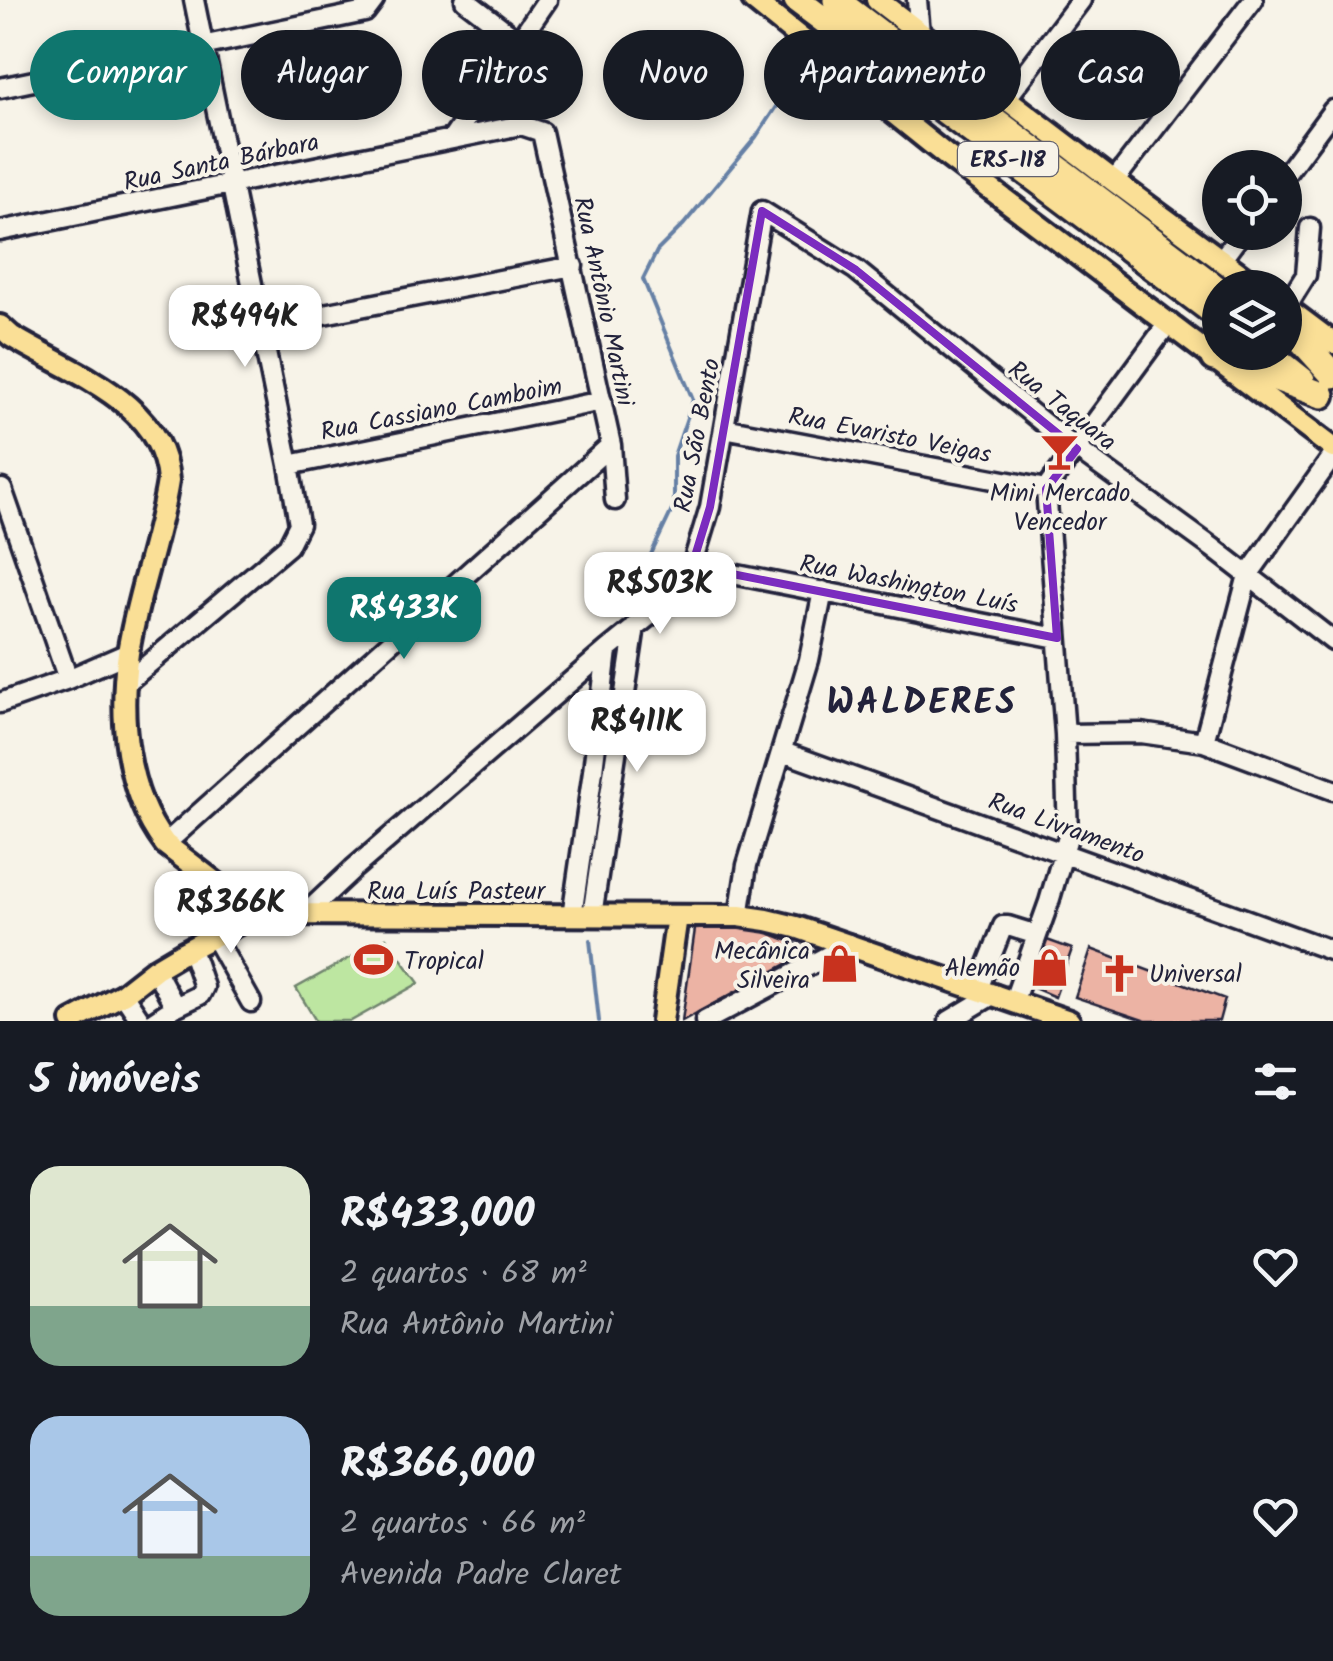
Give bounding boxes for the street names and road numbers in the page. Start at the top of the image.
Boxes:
street label: Rua Santa Bárbara [120,123,323,203]
road number: ERS-118 [958,142,1058,176]
street label: Rua Antônio Martini [561,193,645,411]
street label: Rua Taquara [999,351,1125,462]
street label: Rua São Bento [663,355,733,516]
street label: Rua Cassiano Camboim [317,367,566,453]
street label: Rua Evaristo Veigas [785,397,995,475]
street label: Rua Washington Luís [796,544,1021,626]
street label: Rua Livramento [982,782,1150,876]
street label: Rua Luís Pasteur [367,872,547,912]

